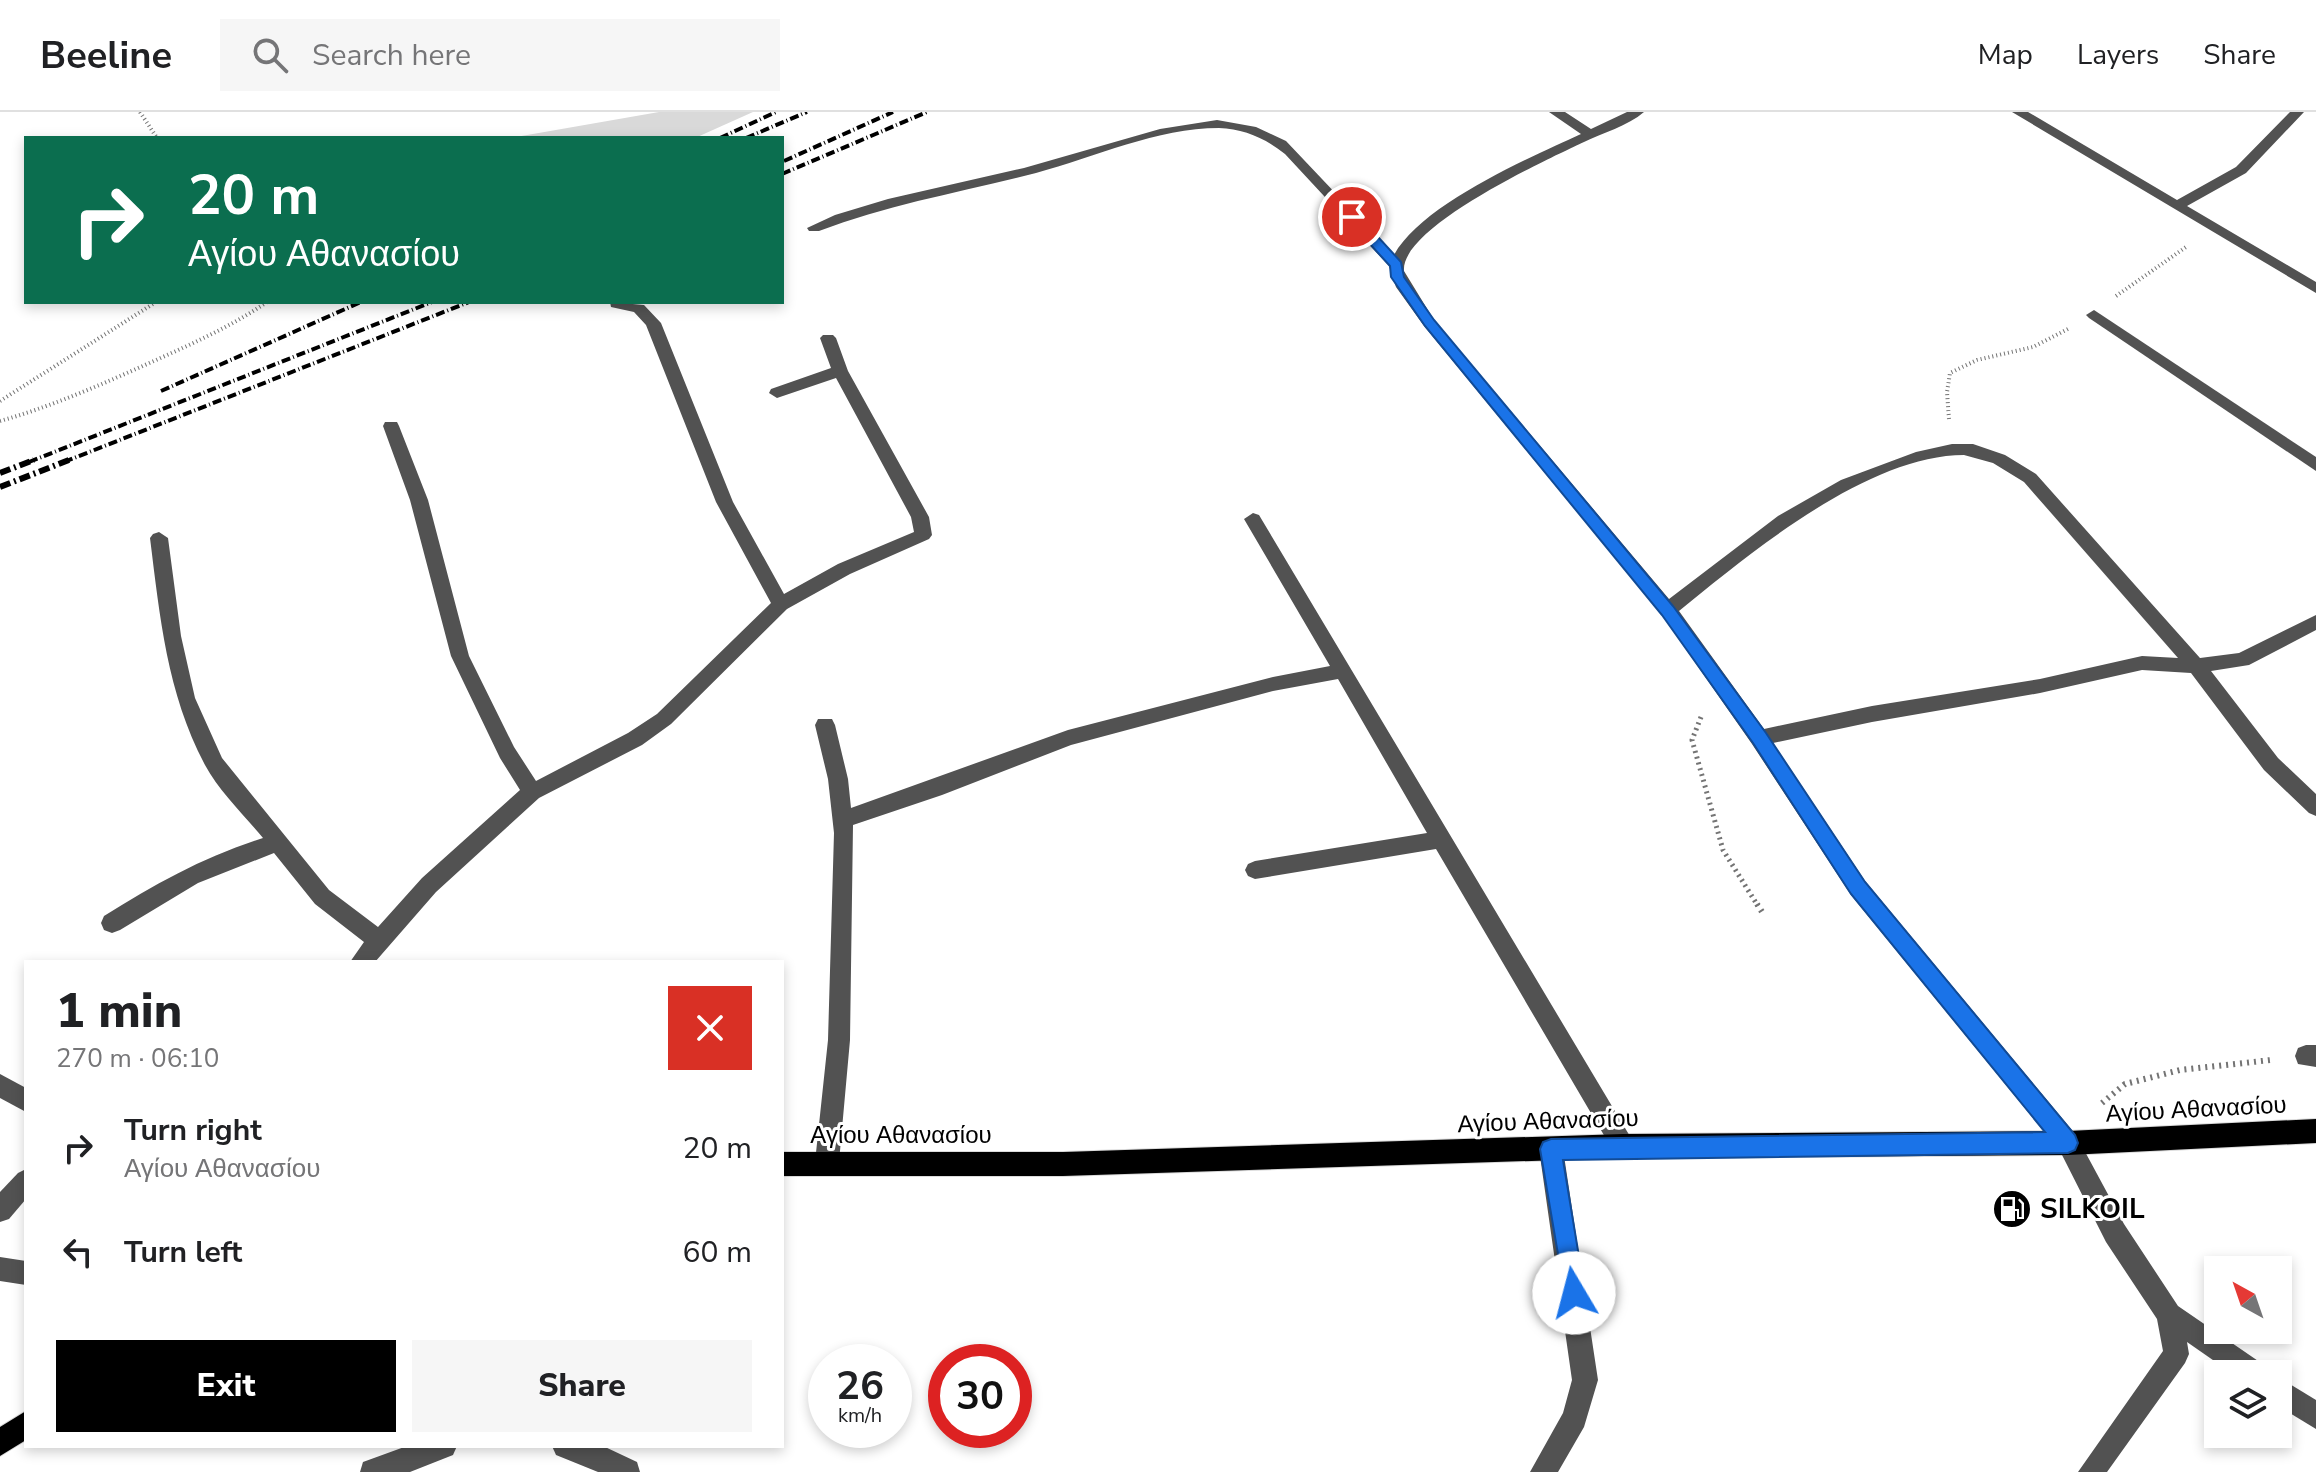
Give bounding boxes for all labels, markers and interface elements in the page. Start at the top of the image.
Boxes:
search box [220,19,780,91]
text: Beeline [40,30,172,81]
icon: search [248,33,292,77]
text: Search here [312,35,471,76]
text: Map [1978,36,2033,74]
text: Layers [2077,36,2159,74]
text: Share [2203,36,2276,74]
text: 20 m [188,157,319,234]
icon: right [56,168,160,272]
pin [1318,183,1386,251]
icon: arrive [1330,195,1374,239]
text: Αγίου Αθανασίου [188,230,460,279]
text: 1 min [56,978,182,1044]
button: close [668,986,752,1070]
text: 270 m · 06:10 [56,1041,219,1076]
street label: Αγίου Αθανασίου [2105,1088,2287,1130]
street label: Αγίου Αθανασίου [1457,1102,1639,1140]
text: Turn right [124,1110,262,1151]
street label: Αγίου Αθανασίου [810,1119,992,1151]
icon: right [56,1126,100,1170]
text: 20 m [683,1128,752,1169]
text: Αγίου Αθανασίου [124,1151,320,1186]
fuel station icon: SILKOIL [1991,1188,2033,1230]
place label: SILKOIL [2040,1190,2145,1228]
icon: left [56,1230,100,1274]
text: Turn left [124,1232,242,1273]
text: 60 m [683,1232,752,1273]
position arrow [1532,1251,1616,1335]
north arrow [2204,1256,2292,1344]
map controls [2204,1256,2292,1448]
button: Exit [56,1340,396,1432]
button: Share [412,1340,752,1432]
speed limit sign: 30 [928,1344,1032,1448]
text: 26 [836,1359,884,1413]
button: layers [2204,1360,2292,1448]
text: km/h [838,1402,882,1429]

